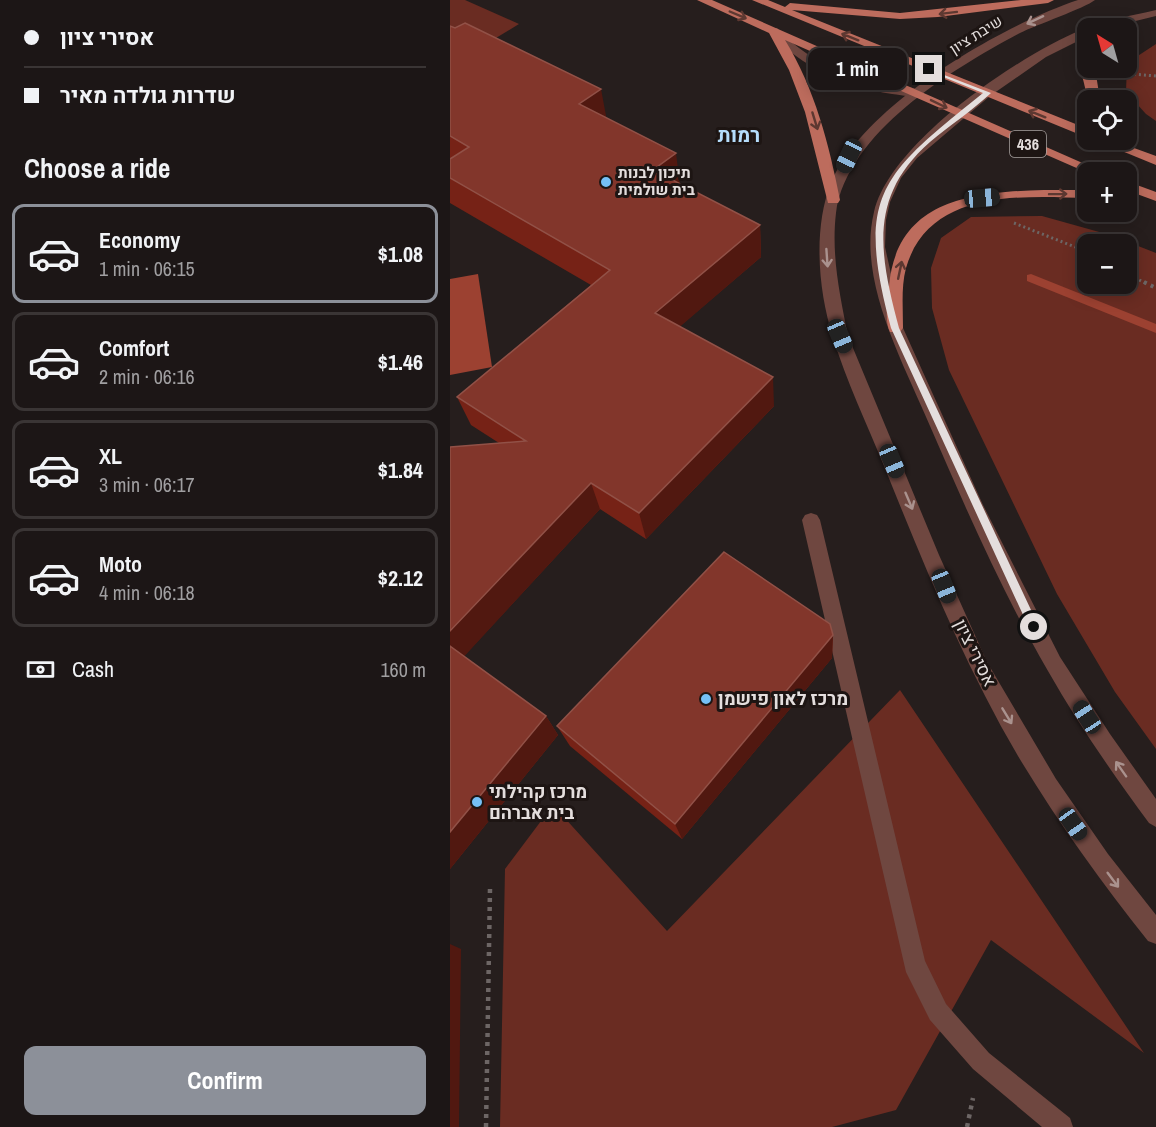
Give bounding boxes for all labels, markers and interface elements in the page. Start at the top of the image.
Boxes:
one-way arrow [939,8,958,19]
one-way arrow [728,10,747,21]
street label: שיבת ציון [945,10,1006,59]
one-way arrow [1026,14,1044,26]
north arrow [1077,18,1137,78]
map controls [1077,18,1137,294]
text: אסירי ציון [60,22,154,52]
one-way arrow [842,31,860,42]
callout: 1 min [809,48,908,90]
text: 1 min [836,55,879,82]
route end [915,55,942,82]
text: שדרות גולדה מאיר [60,80,236,110]
button: locate [1077,90,1137,150]
one-way arrow [929,98,947,110]
one-way arrow [1028,108,1047,119]
one-way arrow [810,111,821,130]
district label: רמות [718,121,760,148]
road number: 436 [1010,131,1046,157]
car [833,136,865,176]
text: Choose a ride [24,150,170,186]
place label: תיכון לבנות בית שולמית [618,162,695,200]
button: + [1077,162,1137,222]
marker: תיכון לבנות בית שולמית [599,175,613,189]
car [963,187,1001,209]
one-way arrow [1047,188,1067,199]
text: Economy [99,225,180,255]
icon: car [27,227,81,281]
button: − [1077,234,1137,294]
text: $1.08 [378,239,423,269]
one-way arrow [822,247,833,267]
text: 1 min · 06:15 [99,255,195,282]
one-way arrow [895,261,906,280]
car [825,316,855,356]
text: Comfort [99,333,169,363]
icon: car [27,335,81,389]
text: $1.46 [378,347,423,377]
text: 2 min · 06:16 [99,363,195,390]
text: XL [99,441,122,471]
car [877,441,907,481]
icon: car [27,443,81,497]
text: $1.84 [378,455,423,485]
text: 3 min · 06:17 [99,471,195,498]
one-way arrow [904,491,915,510]
text: Moto [99,549,142,579]
icon: car [27,551,81,605]
text: $2.12 [378,563,423,593]
car [929,566,959,606]
text: 4 min · 06:18 [99,579,195,606]
route start [1020,613,1047,640]
street label: אסירי ציון [948,615,1003,691]
icon: cash [24,653,57,686]
text: Cash [72,654,114,684]
text: 160 m [380,656,426,683]
place label: מרכז לאון פישמן [718,686,848,711]
marker: מרכז לאון פישמן [699,692,713,706]
car [1070,697,1104,737]
one-way arrow [1001,707,1013,724]
one-way arrow [1115,761,1127,778]
place label: מרכז קהילתי בית אברהם [489,779,587,825]
marker: מרכז קהילתי בית אברהם [470,795,484,809]
car [1055,804,1091,844]
one-way arrow [1107,871,1119,887]
button: Confirm [24,1046,426,1115]

